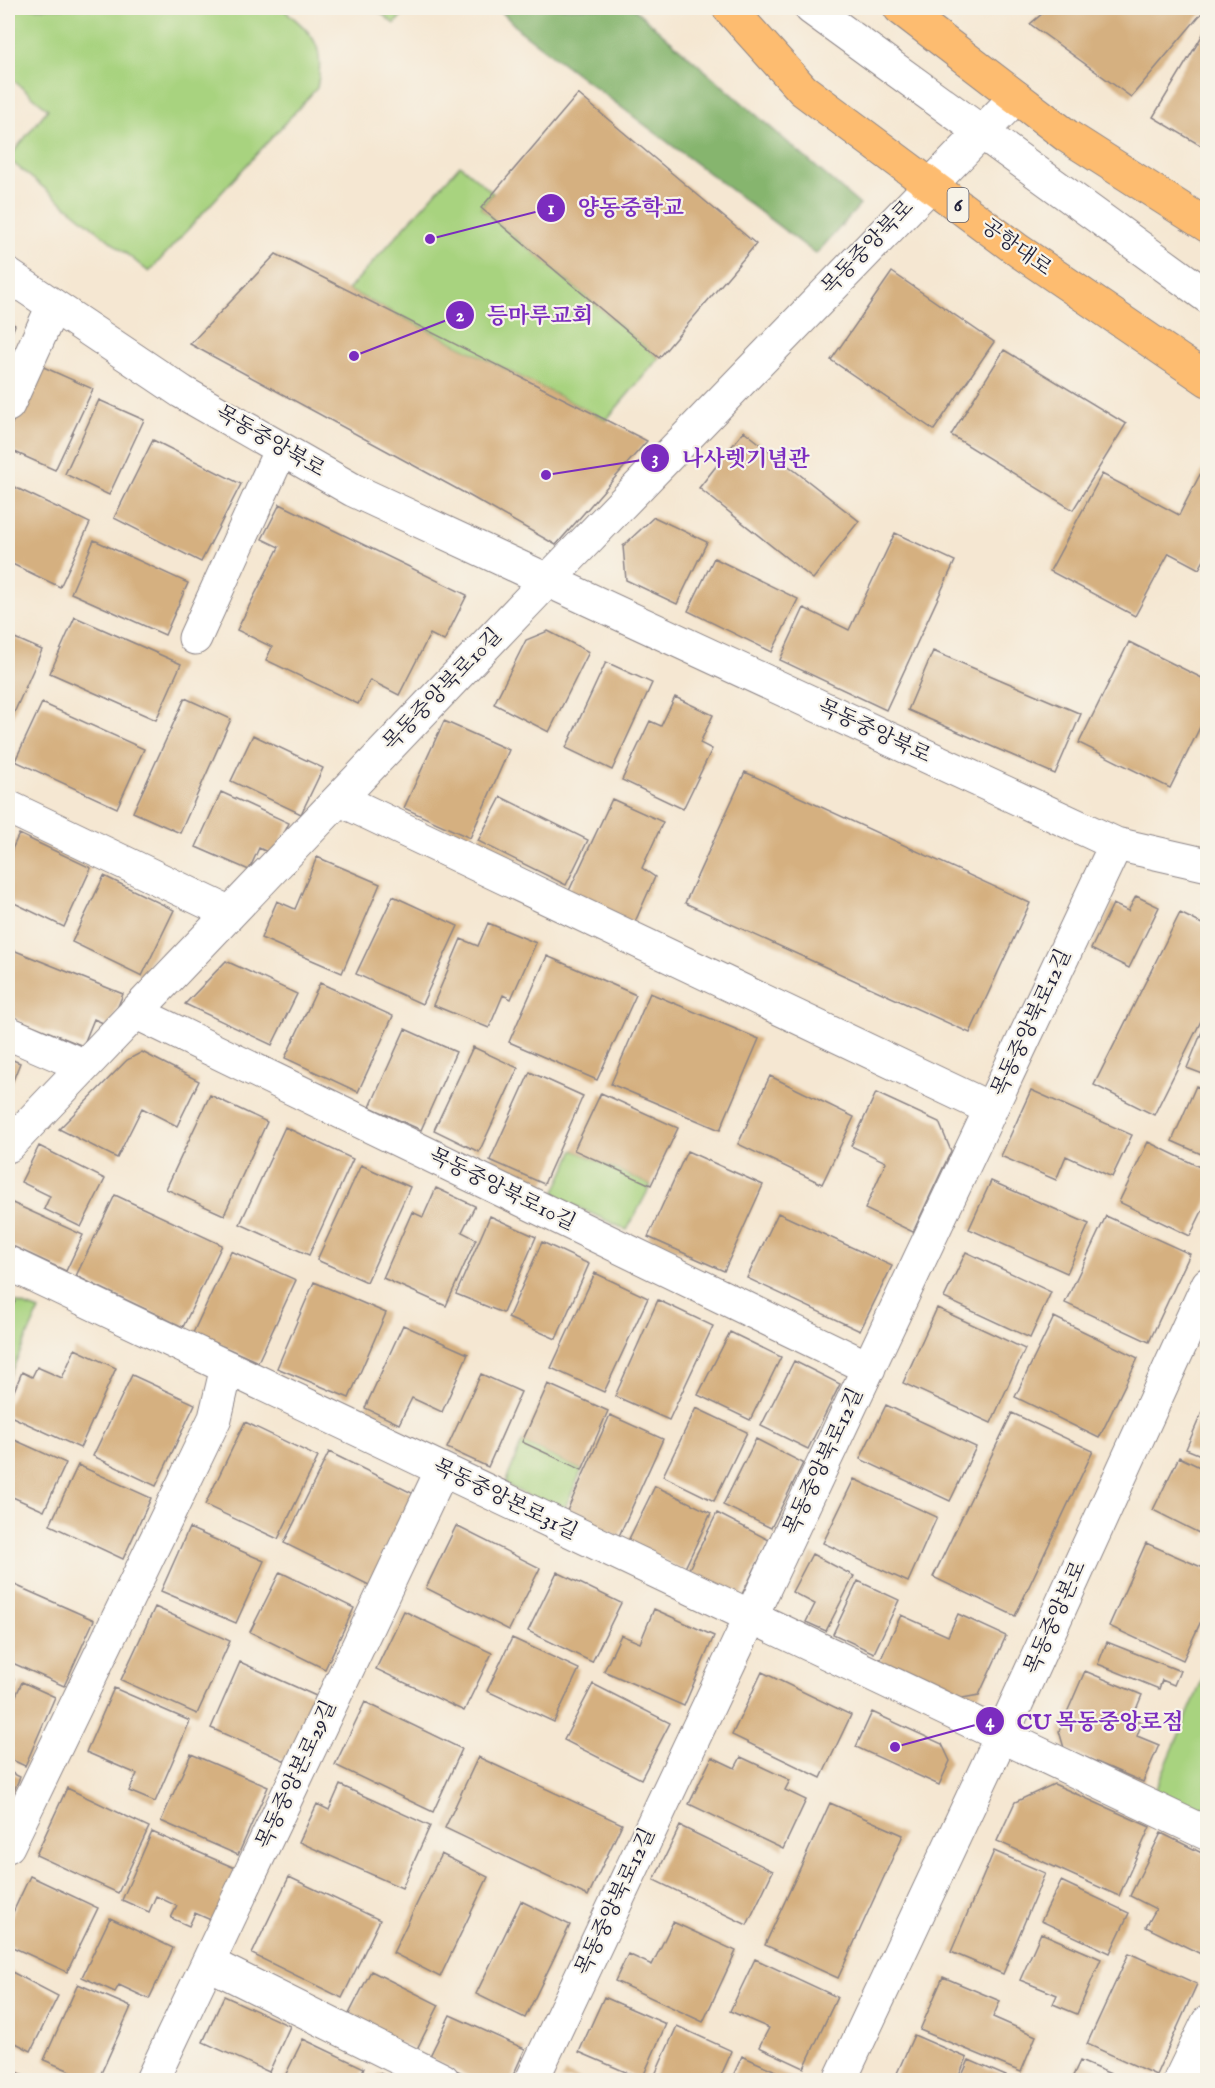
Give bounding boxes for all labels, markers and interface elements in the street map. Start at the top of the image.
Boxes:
callout: 양동중학교 [536,188,696,228]
road number: 6 [948,188,968,222]
text: 양동중학교 [578,195,684,223]
street label: 목동중앙북로 [816,195,920,301]
text: 1 [548,198,555,221]
street label: 공항대로 [975,213,1057,283]
callout: 등마루교회 [445,295,605,335]
text: 등마루교회 [487,303,593,331]
text: 2 [456,305,465,328]
street label: 목동중앙북로 [211,400,329,484]
callout: 나사렛기념관 [640,438,821,478]
text: 나사렛기념관 [682,446,811,474]
text: 3 [652,448,658,471]
street label: 목동중앙북로10길 [378,623,508,757]
street label: 목동중앙북로 [813,694,935,770]
street label: 목동중앙북로12길 [986,945,1078,1101]
street label: 목동중앙북로10길 [424,1143,580,1237]
street label: 목동중앙북로12길 [778,1384,870,1540]
street label: 목동중앙본로31길 [428,1453,582,1547]
street label: 목동중앙본로 [1019,1557,1093,1679]
street label: 목동중앙본로29길 [251,1696,343,1854]
callout: CU 목동중앙로점 [975,1701,1195,1741]
text: CU 목동중앙로점 [1017,1709,1183,1737]
text: 4 [986,1711,996,1734]
street label: 목동중앙북로12길 [570,1824,662,1980]

